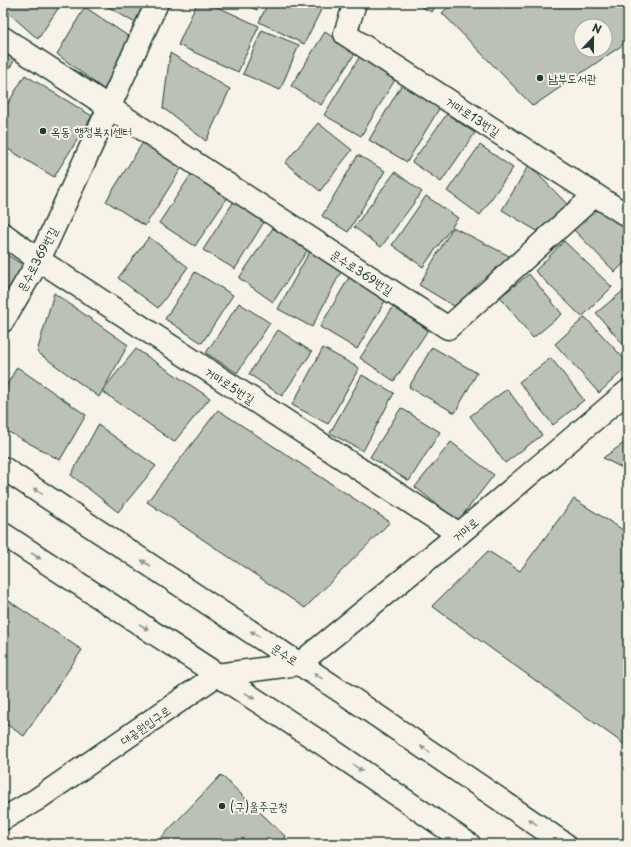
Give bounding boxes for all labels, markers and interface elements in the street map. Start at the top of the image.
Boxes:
north arrow [573,18,613,58]
text: N [590,19,604,38]
place label: 남부도서관 [548,69,597,87]
marker: 남부도서관 [535,73,545,83]
street label: 거마로13번길 [442,92,504,141]
place label: 옥동 행정복지센터 [51,122,132,140]
marker: 옥동 행정복지센터 [38,126,48,136]
street label: 문수로369번길 [12,223,62,295]
street label: 문수로369번길 [327,245,397,299]
street label: 거마로5번길 [202,362,259,408]
one-way arrow [33,487,43,495]
street label: 거마로 [448,513,482,545]
one-way arrow [30,552,41,560]
one-way arrow [141,559,151,567]
one-way arrow [139,623,150,631]
one-way arrow [249,631,261,638]
street label: 문수로 [268,639,302,669]
one-way arrow [312,672,323,680]
one-way arrow [245,692,255,700]
street label: 대공원입구로 [116,701,174,749]
one-way arrow [420,745,430,753]
one-way arrow [353,764,363,772]
place label: (구)울주군청 [230,797,288,815]
marker: (구)울주군청 [217,801,227,811]
one-way arrow [527,818,538,826]

